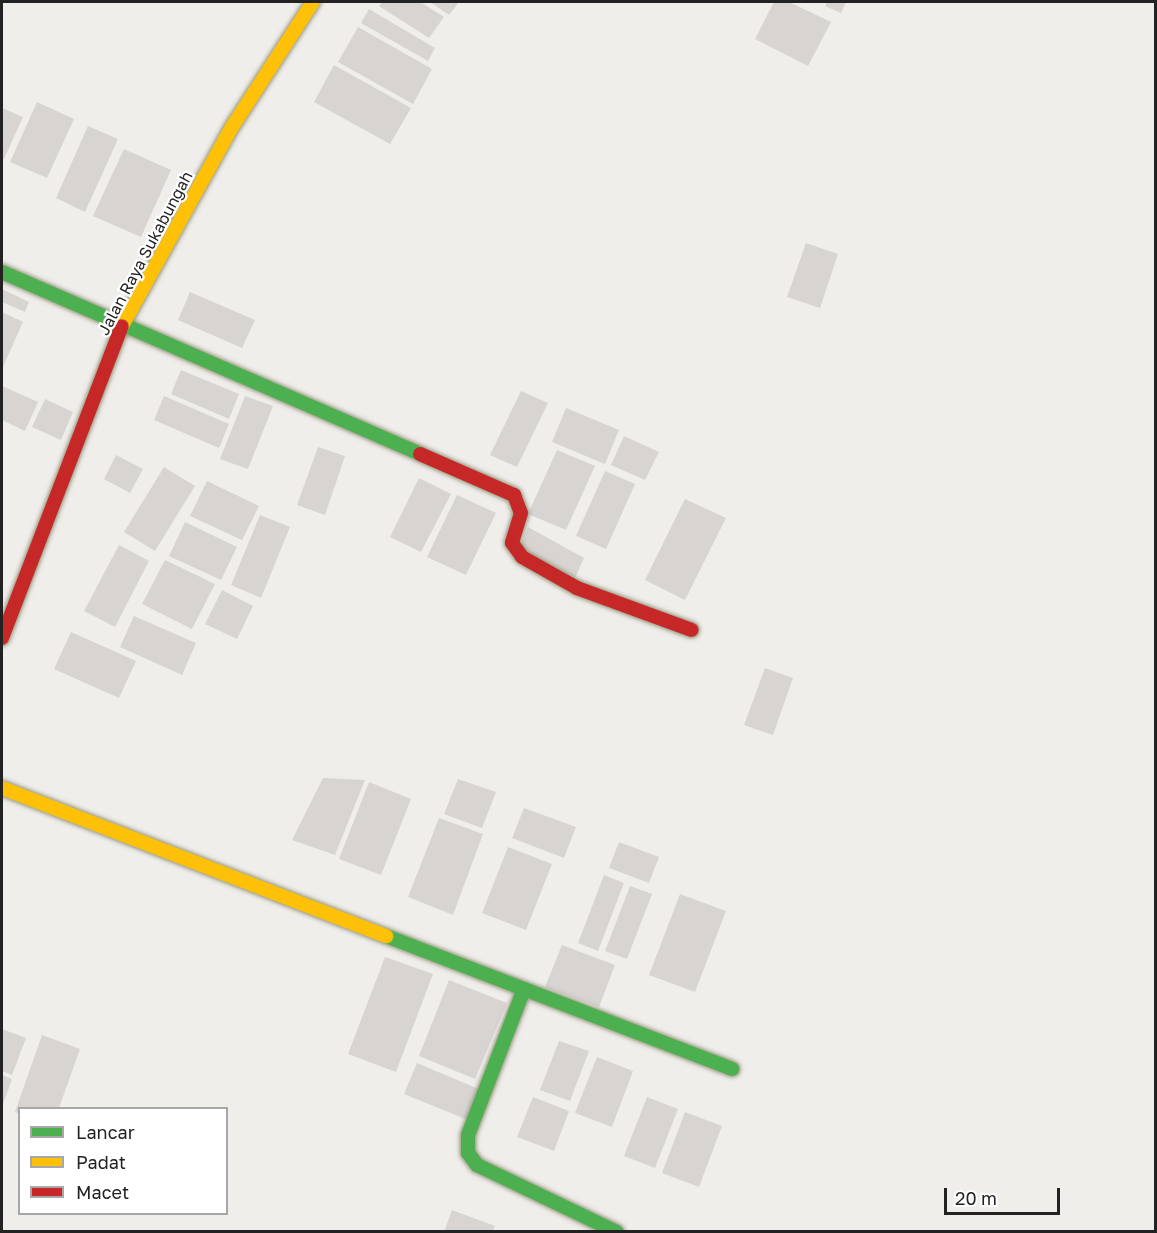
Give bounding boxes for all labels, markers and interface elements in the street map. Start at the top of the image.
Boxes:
street label: Jalan Raya Sukabungah [94,168,196,338]
legend [18,1107,228,1215]
text: Lancar [76,1121,135,1143]
text: Padat [76,1151,126,1173]
scale bar [947,1176,1062,1214]
text: Macet [76,1181,129,1203]
text: 20 m [955,1187,997,1209]

